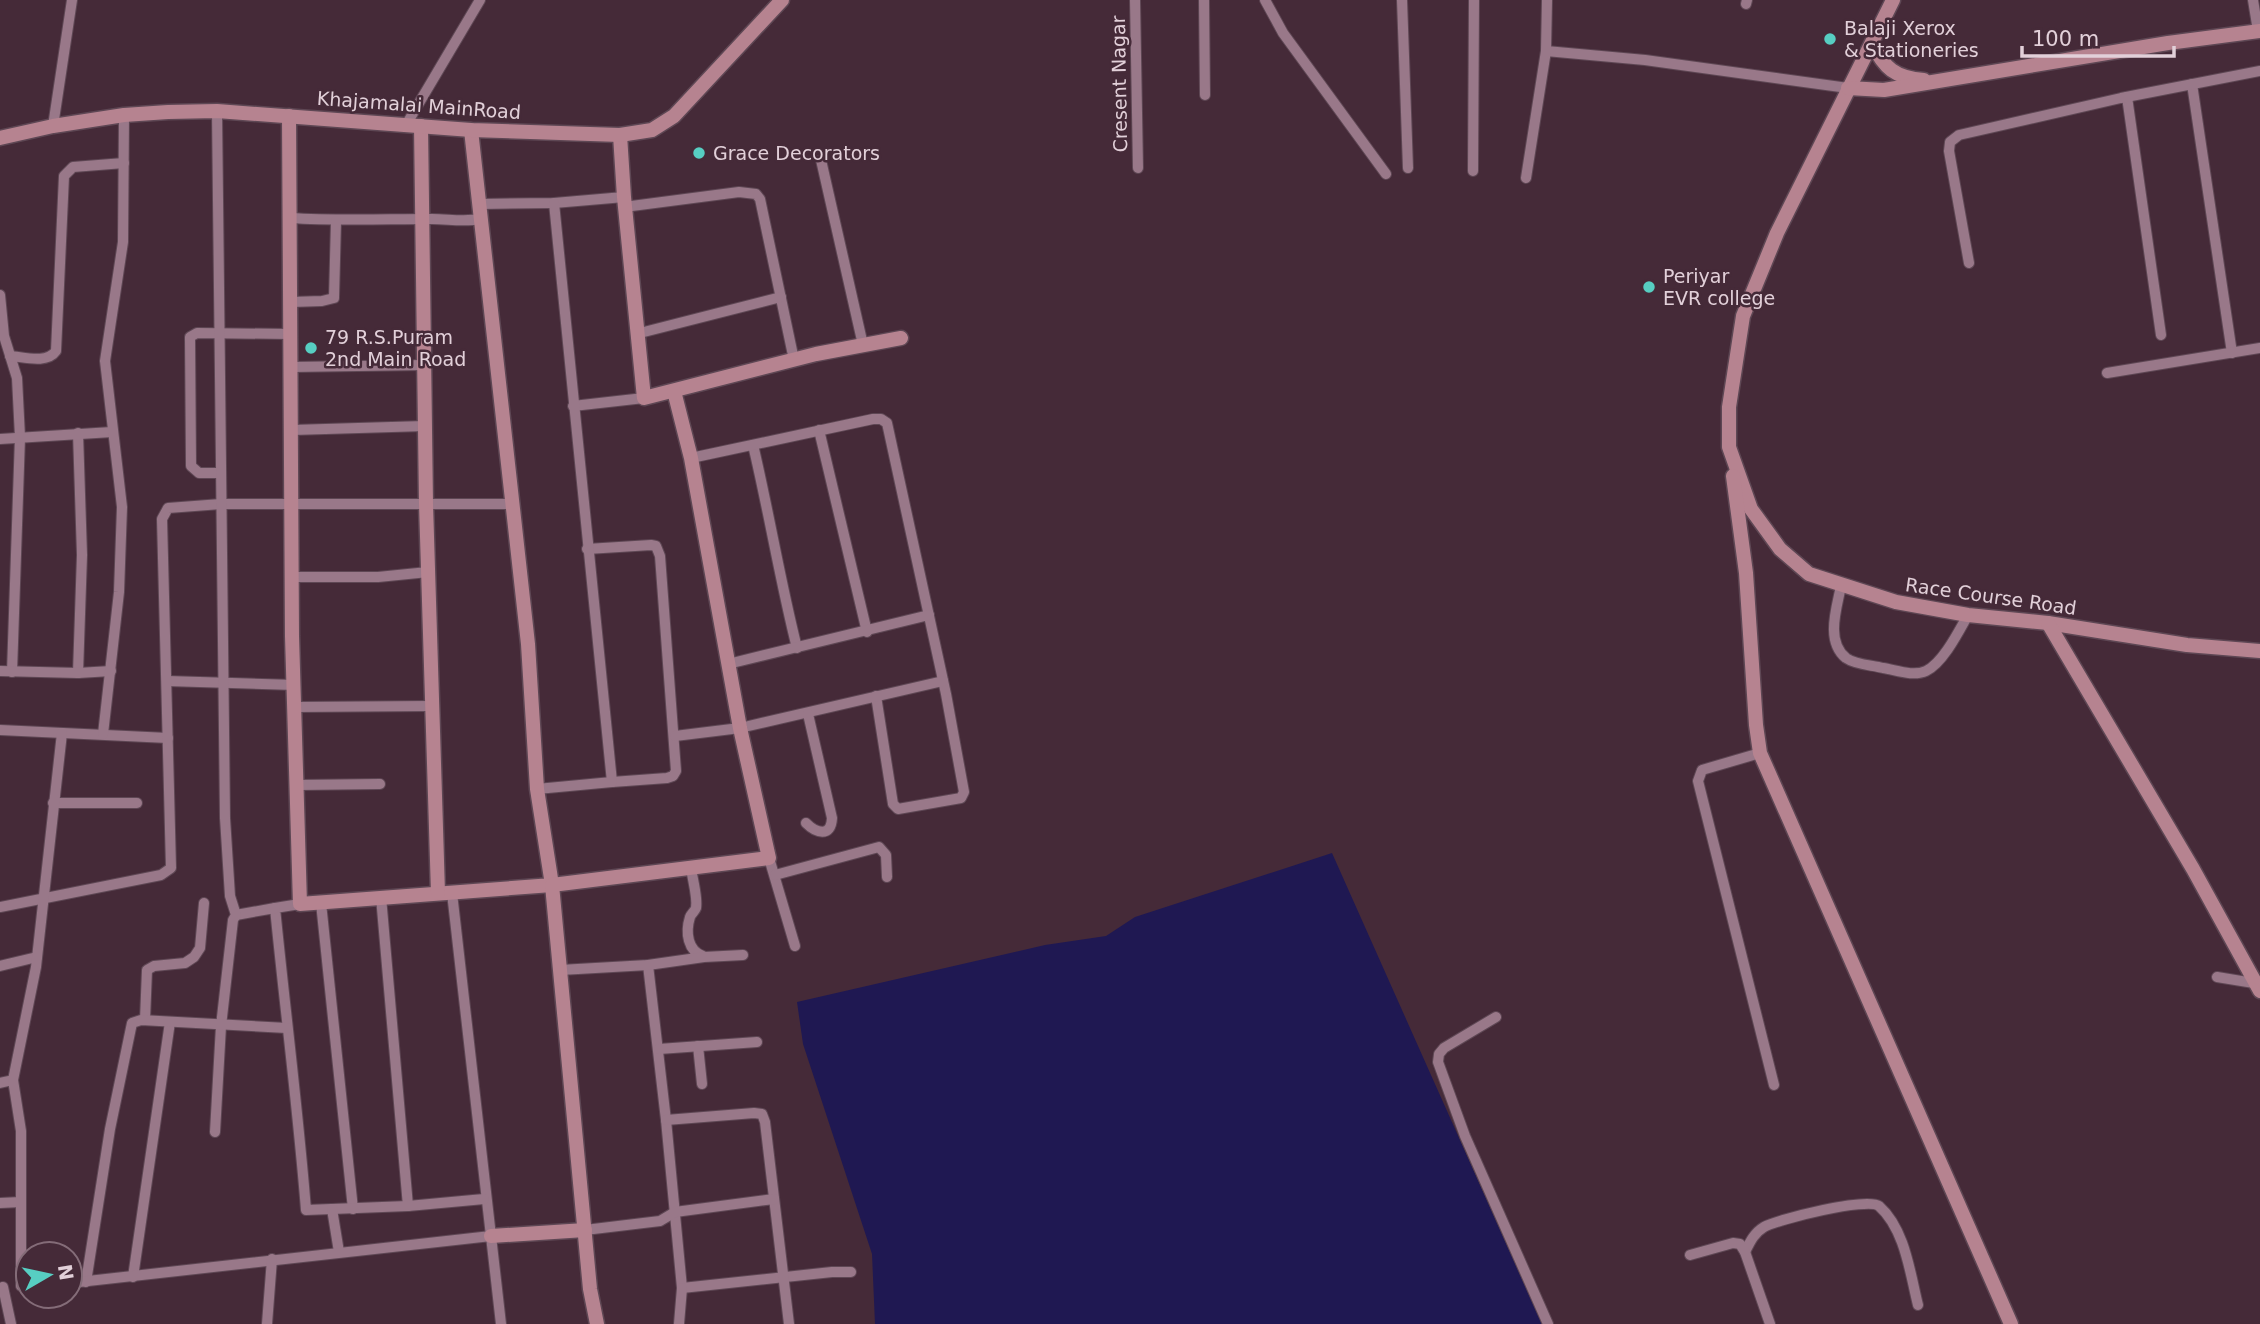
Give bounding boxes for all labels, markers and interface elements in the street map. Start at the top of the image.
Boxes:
scale bar [2022,14,2174,58]
street label: Cresent Nagar [1107,15,1131,153]
place label: Balaji Xerox & Stationeries [1844,17,1979,61]
text: 100 m [2032,27,2099,51]
marker: Balaji Xerox & Stationeries [1822,31,1838,47]
street label: Khajamalai MainRoad [316,87,522,123]
place label: Grace Decorators [713,142,880,164]
marker: Grace Decorators [691,145,707,161]
place label: Periyar EVR college [1663,265,1775,309]
marker: Periyar EVR college [1641,279,1657,295]
place label: 79 R.S.Puram 2nd Main Road [325,326,466,370]
marker: 79 R.S.Puram 2nd Main Road [303,340,319,356]
street label: Race Course Road [1904,573,2078,619]
north arrow [14,1240,84,1310]
text: N [54,1263,78,1282]

